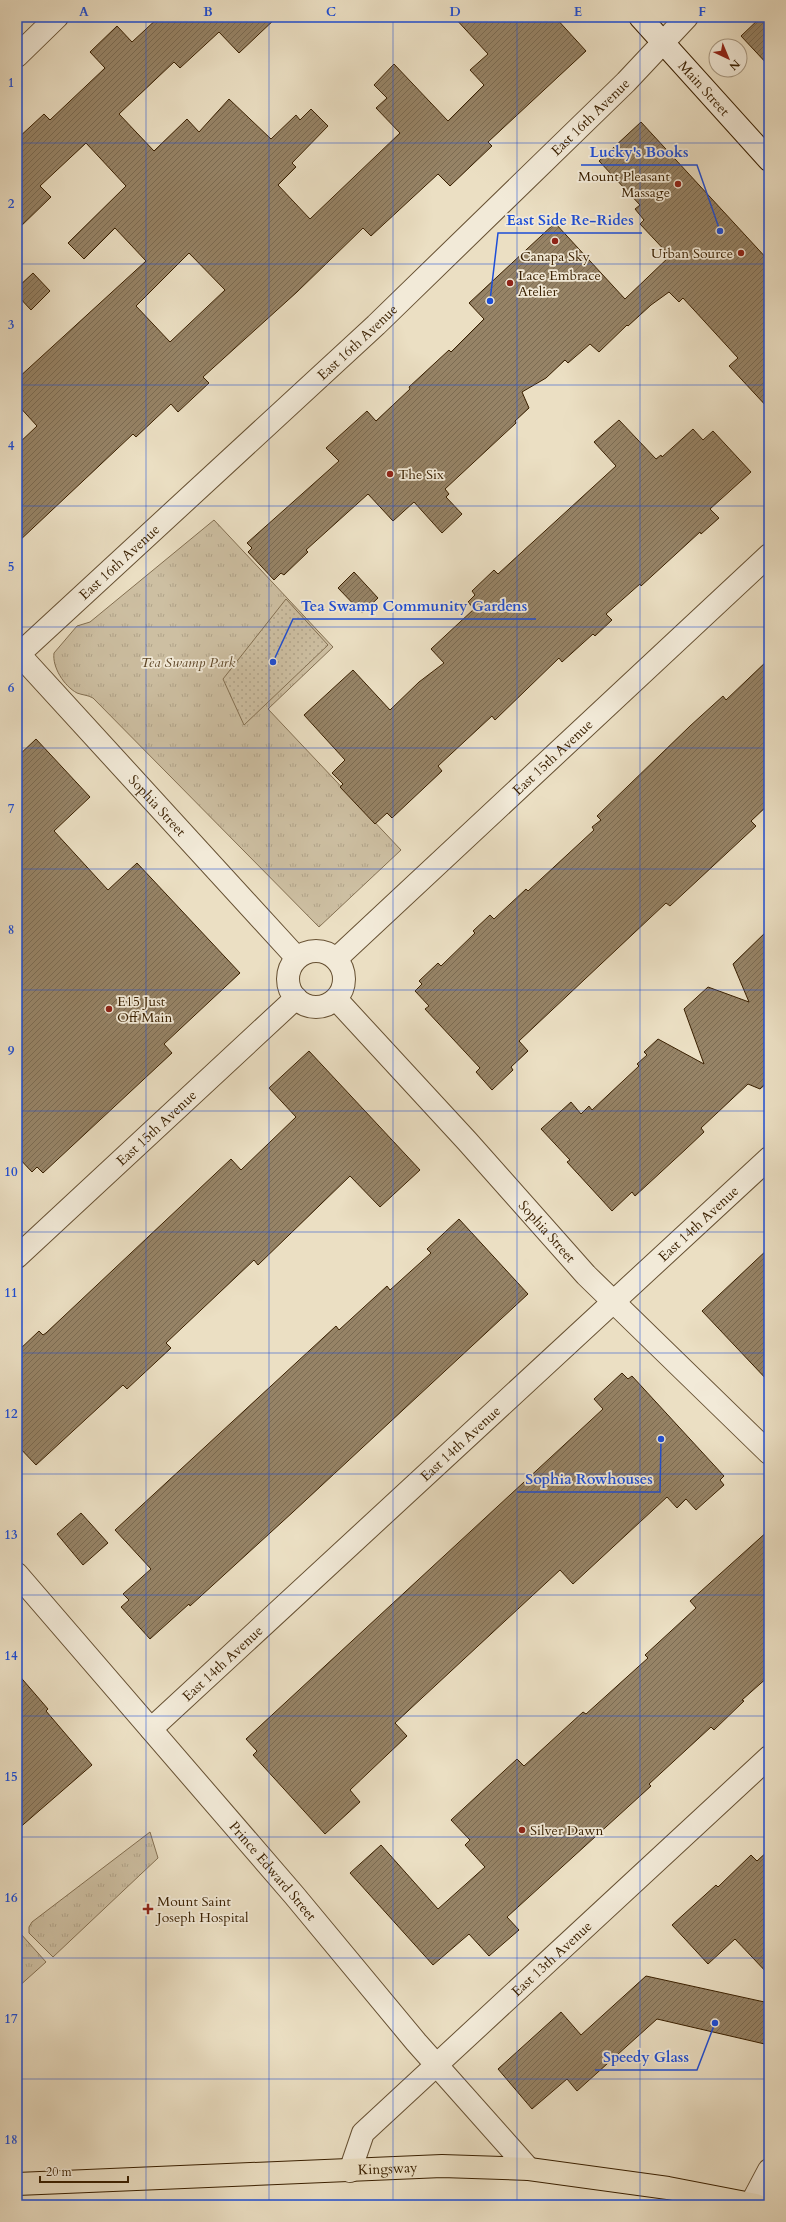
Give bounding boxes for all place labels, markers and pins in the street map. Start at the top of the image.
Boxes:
callout: Lucky's Books [581,138,697,165]
place label: Mount Pleasant Massage [578,167,671,202]
marker: Mount Pleasant Massage [673,179,683,189]
callout: East Side Re-Rides [498,206,642,233]
marker: Canapa Sky [550,236,560,246]
place label: Urban Source [651,244,733,263]
place label: Canapa Sky [520,247,591,266]
marker: Urban Source [736,248,746,258]
place label: Lace Embrace Atelier [518,266,601,301]
marker: Lace Embrace Atelier [505,278,515,288]
place label: The Six [398,465,444,484]
marker: The Six [385,469,395,479]
callout: Tea Swamp Community Gardens [293,592,536,619]
place label: E15 Just Off Main [117,992,172,1027]
marker: E15 Just Off Main [104,1004,114,1014]
callout: Sophia Rowhouses [517,1465,660,1492]
place label: Silver Dawn [530,1821,603,1840]
marker: Silver Dawn [517,1825,527,1835]
place label: Mount Saint Joseph Hospital [155,1892,249,1927]
marker: Mount Saint Joseph Hospital [142,1903,154,1915]
callout: Speedy Glass [595,2043,697,2070]

